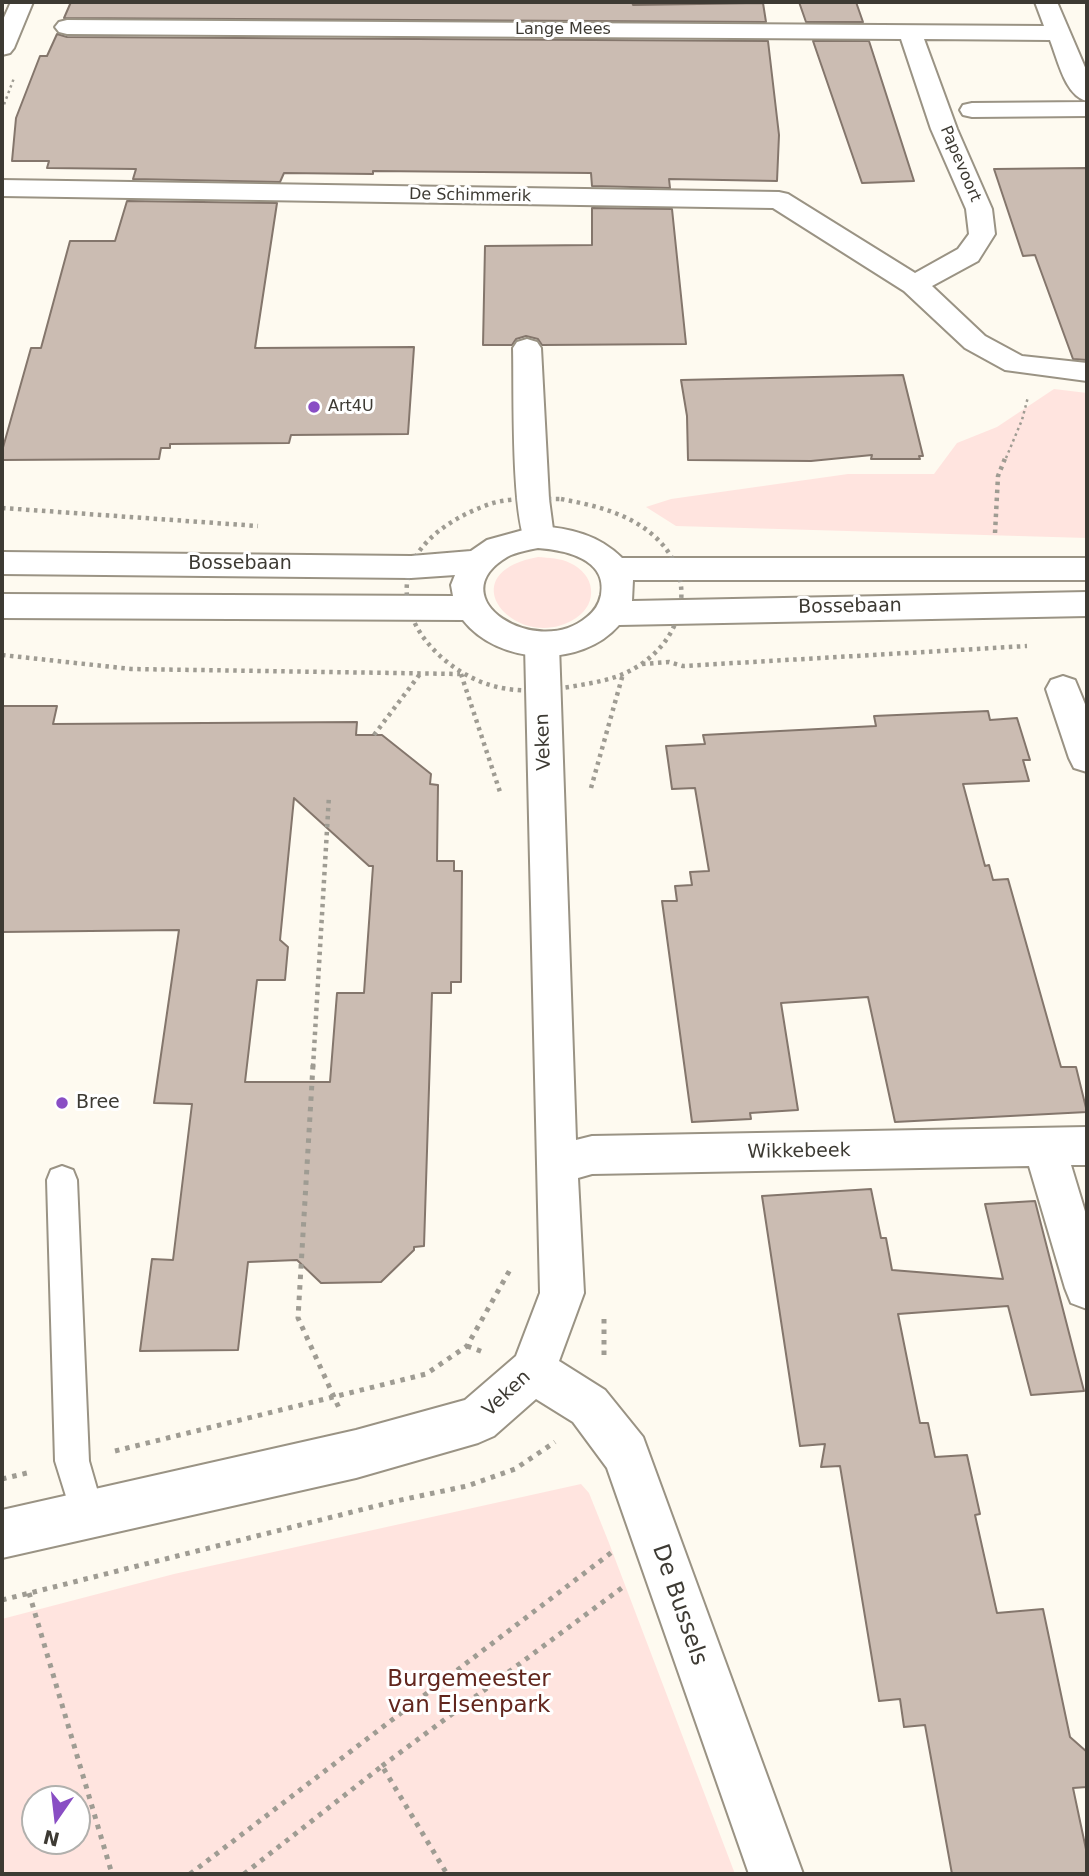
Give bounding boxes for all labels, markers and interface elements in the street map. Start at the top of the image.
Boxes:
street label: Lange Mees [515,20,611,40]
street label: Papevoort [935,123,985,205]
street label: De Schimmerik [409,185,531,207]
place label: Art4U [328,397,374,417]
marker: Art4U [306,399,322,415]
street label: Bossebaan [188,553,292,575]
street label: Bossebaan [798,595,902,619]
street label: Veken [532,713,556,771]
place label: Bree [76,1092,120,1114]
marker: Bree [54,1095,70,1111]
street label: Wikkebeek [747,1140,851,1164]
street label: Veken [478,1366,536,1422]
street label: De Bussels [645,1541,713,1669]
park label: Burgemeester van Elsenpark [387,1666,551,1720]
north arrow [21,1785,91,1855]
text: N [41,1826,62,1851]

